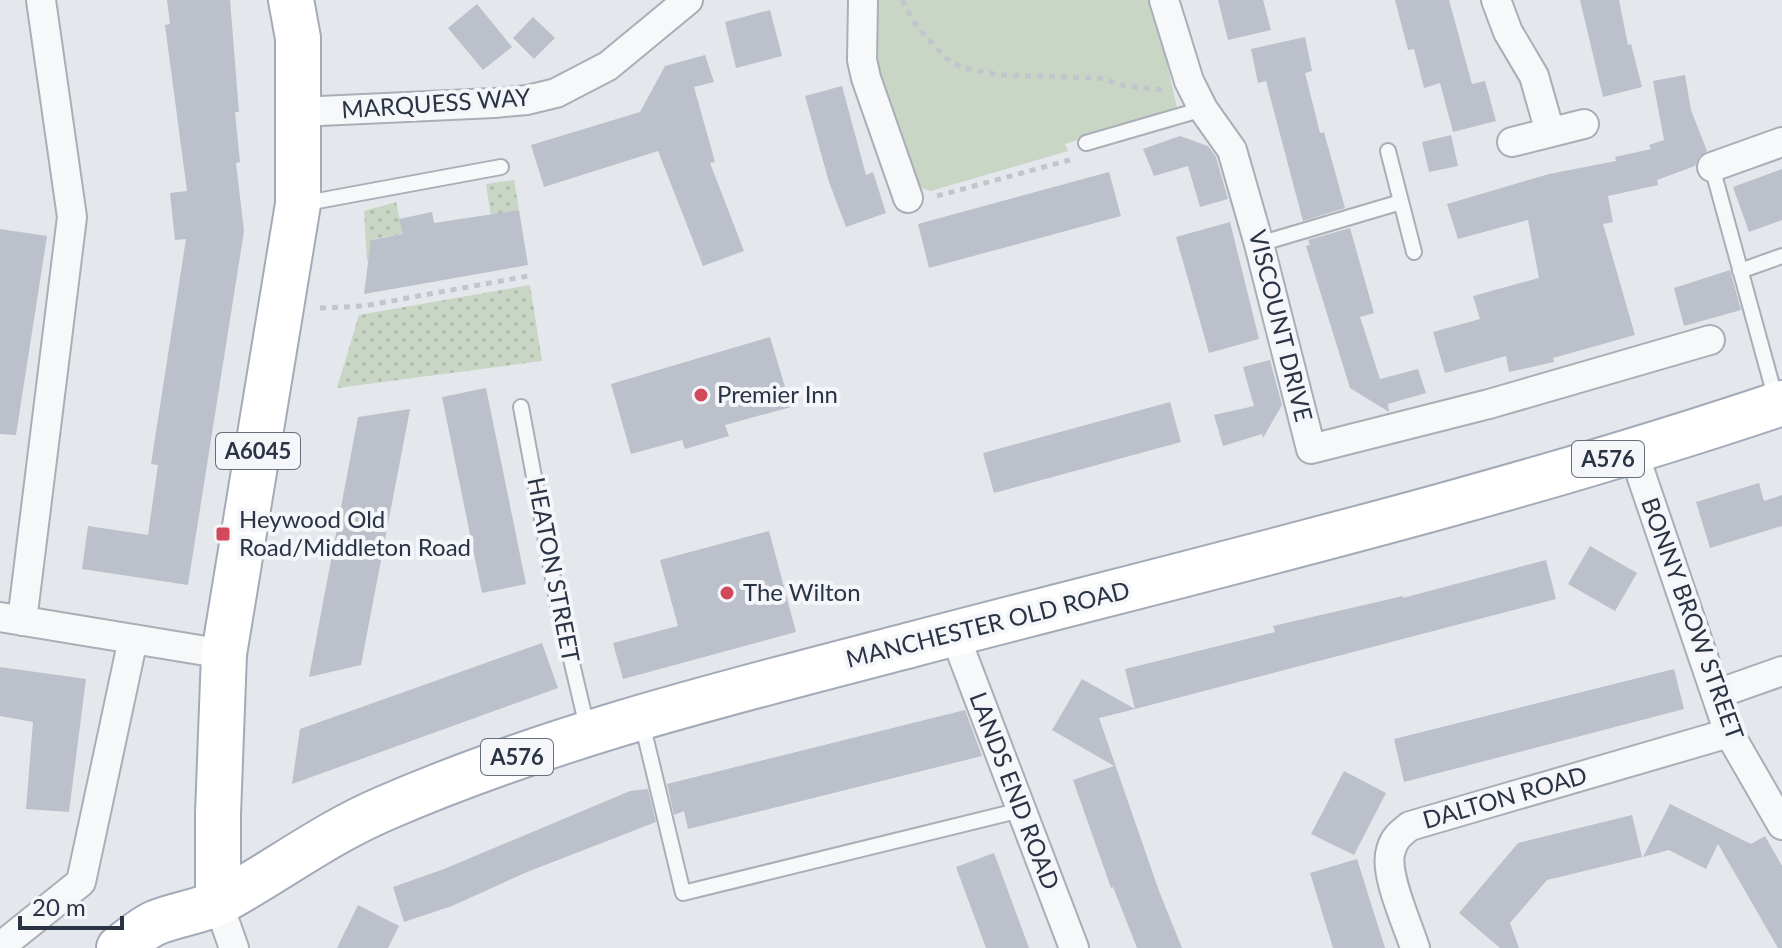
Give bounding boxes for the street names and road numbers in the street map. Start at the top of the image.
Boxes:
street label: MARQUESS WAY [340,81,531,124]
street label: VISCOUNT DRIVE [1244,227,1319,425]
road number: A6045 [216,433,300,469]
road number: A576 [1572,441,1644,477]
street label: HEATON STREET [522,475,587,665]
street label: BONNY BROW STREET [1636,493,1751,744]
street label: MANCHESTER OLD ROAD [843,574,1133,673]
street label: LANDS END ROAD [964,688,1066,893]
road number: A576 [481,739,553,775]
street label: DALTON ROAD [1419,759,1590,834]

